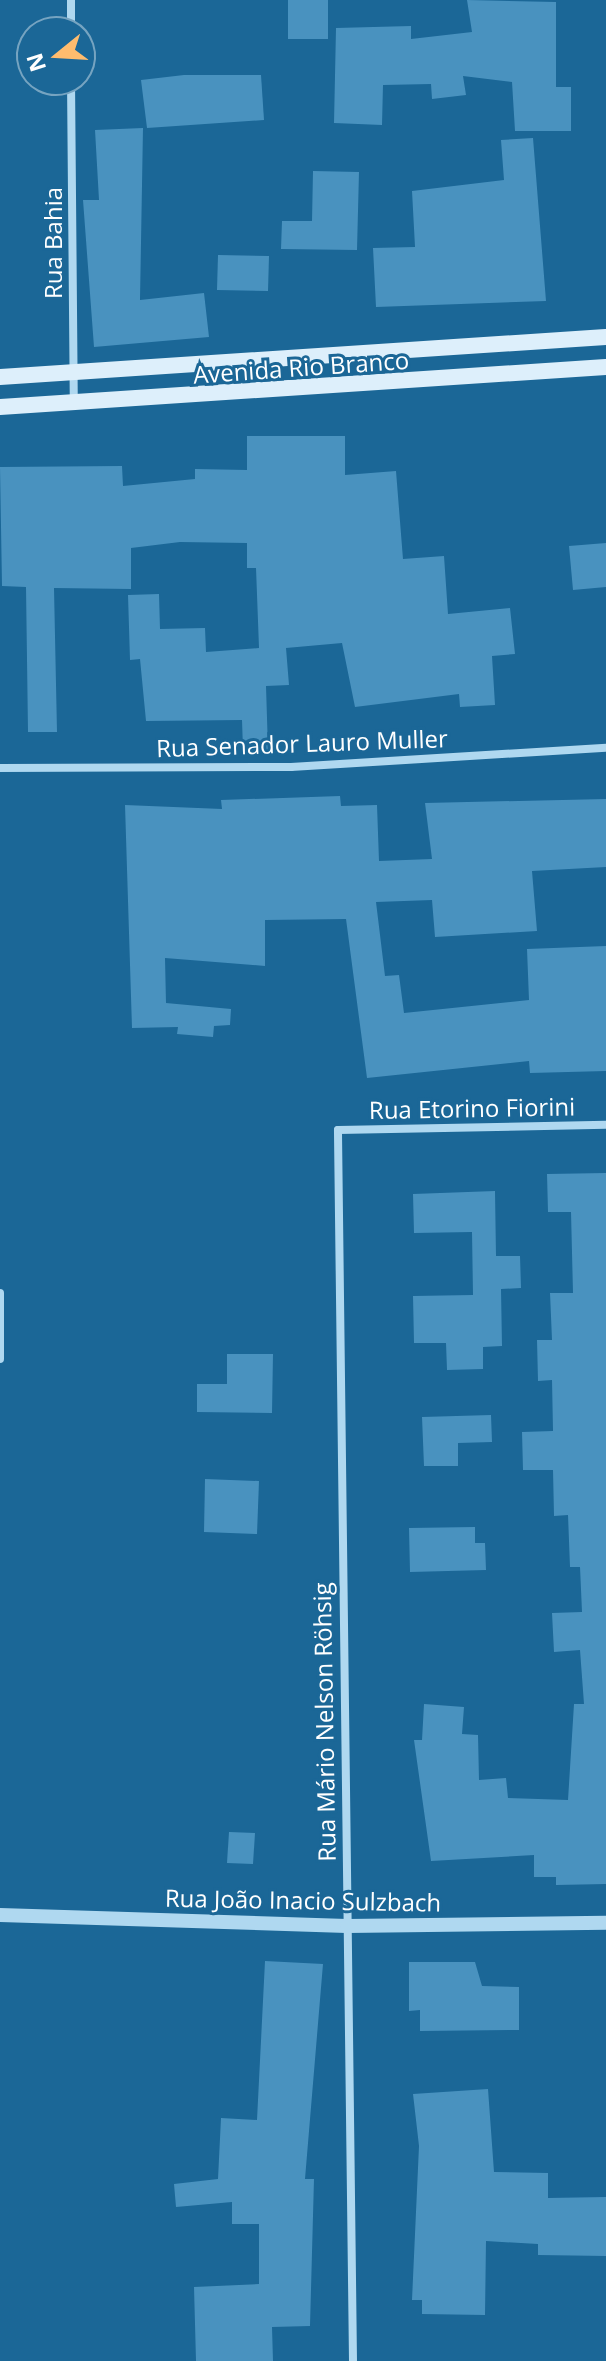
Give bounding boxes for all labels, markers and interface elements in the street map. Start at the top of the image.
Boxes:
north arrow [16,16,96,96]
text: N [18,50,52,76]
street label: Rua Bahia [39,187,67,299]
street label: Avenida Rio Branco [192,345,410,389]
street label: Rua Senador Lauro Muller [156,724,448,762]
street label: Rua Etorino Fiorini [369,1092,575,1124]
street label: Rua Mário Nelson Röhsig [307,1582,341,1862]
street label: Rua João Inacio Sulzbach [165,1883,441,1917]

